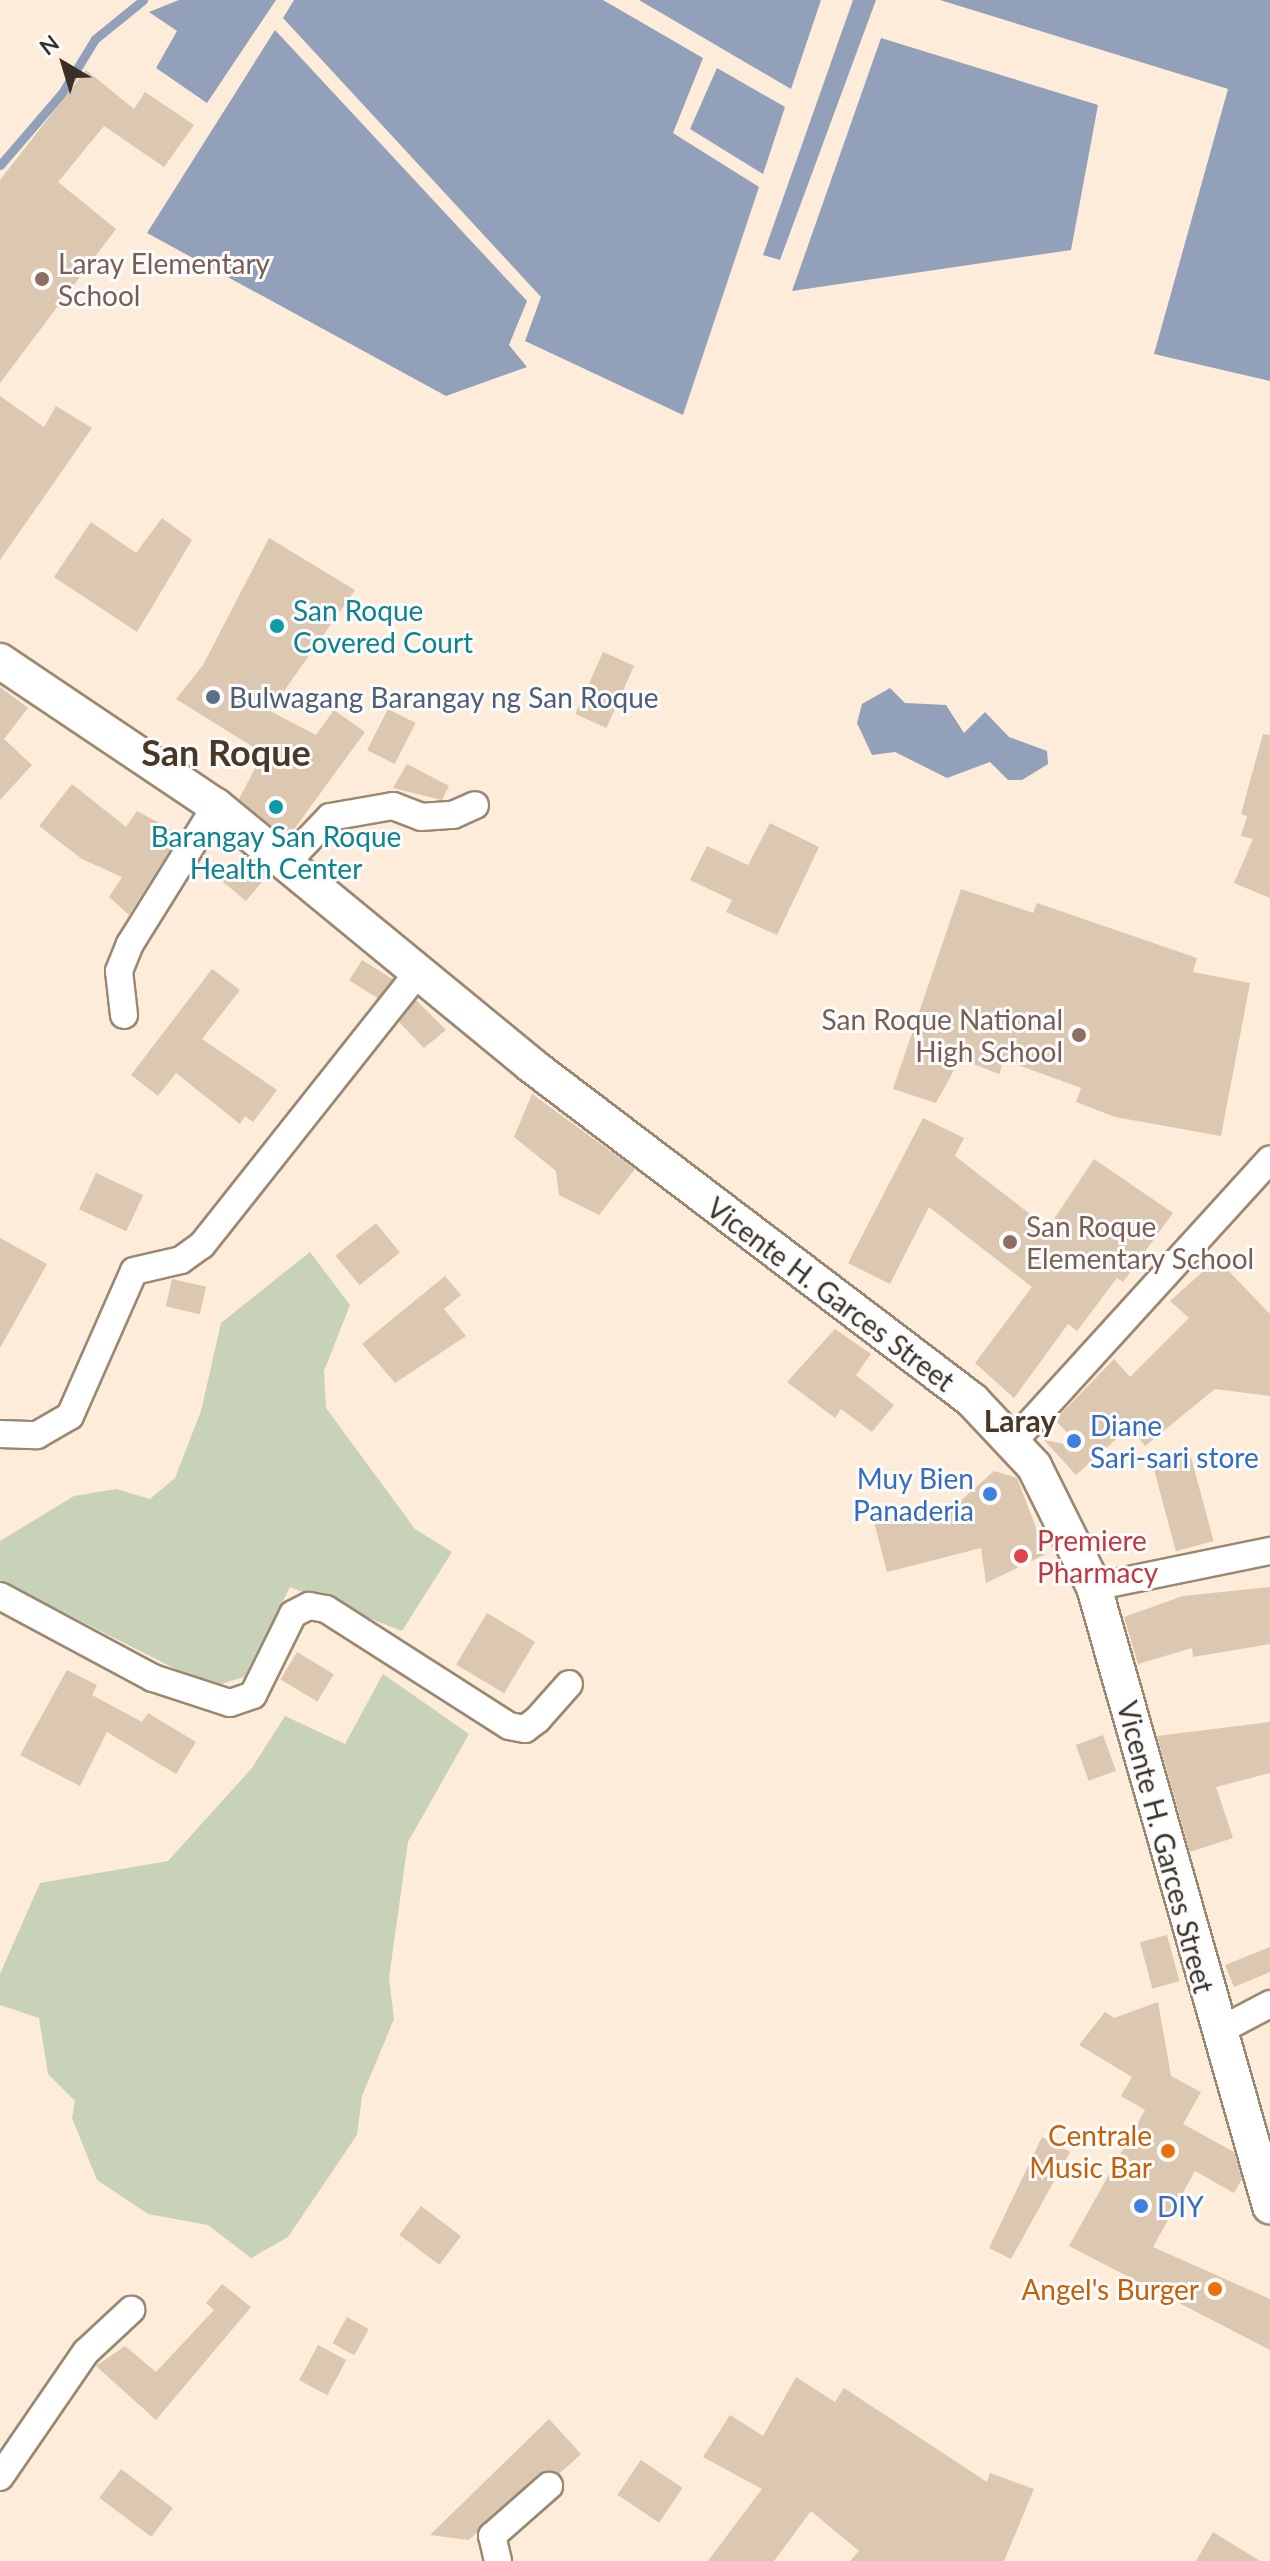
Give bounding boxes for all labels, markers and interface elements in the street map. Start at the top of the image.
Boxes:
north arrow [24,24,104,104]
text: N [34,29,64,61]
place label: Laray Elementary School [58,246,271,312]
marker: Laray Elementary School [33,270,51,288]
place label: San Roque Covered Court [293,593,473,659]
marker: San Roque Covered Court [268,617,286,635]
place label: Bulwagang Barangay ng San Roque [229,680,659,714]
marker: Bulwagang Barangay ng San Roque [204,688,222,706]
district label: San Roque [141,731,311,775]
marker: Barangay San Roque Health Center [267,798,285,816]
place label: Barangay San Roque Health Center [150,819,402,885]
place label: San Roque National High School [822,1002,1063,1068]
marker: San Roque National High School [1070,1026,1088,1044]
street label: Vicente H. Garces Street [701,1190,961,1398]
place label: San Roque Elementary School [1026,1209,1255,1275]
marker: San Roque Elementary School [1001,1233,1019,1251]
district label: Laray [984,1402,1056,1438]
place label: Diane Sari-sari store [1090,1408,1259,1474]
marker: Diane Sari-sari store [1065,1432,1083,1450]
place label: Muy Bien Panaderia [853,1461,974,1527]
marker: Muy Bien Panaderia [981,1485,999,1503]
place label: Premiere Pharmacy [1037,1523,1158,1589]
marker: Premiere Pharmacy [1012,1547,1030,1565]
street label: Vicente H. Garces Street [1111,1697,1221,1997]
place label: Centrale Music Bar [1029,2118,1152,2184]
marker: Centrale Music Bar [1159,2142,1177,2160]
place label: DIY [1157,2189,1204,2223]
marker: DIY [1132,2197,1150,2215]
place label: Angel's Burger [1021,2272,1199,2306]
marker: Angel's Burger [1206,2280,1224,2298]

